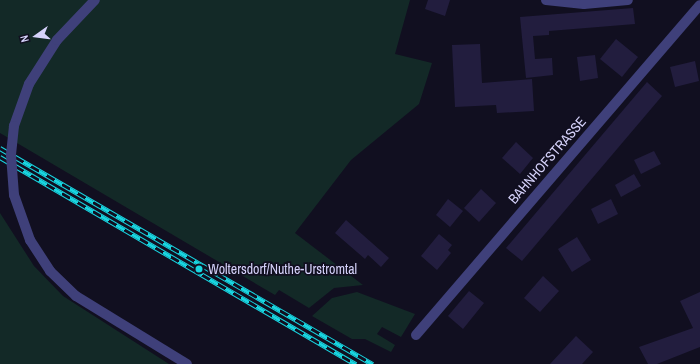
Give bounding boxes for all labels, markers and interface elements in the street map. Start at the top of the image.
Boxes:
north arrow [16,16,56,56]
text: N [17,34,32,44]
street label: BAHNHOFSTRASSE [505,113,589,207]
place label: Woltersdorf/Nuthe-Urstromtal [208,261,357,277]
marker: Woltersdorf/Nuthe-Urstromtal [193,263,205,275]

